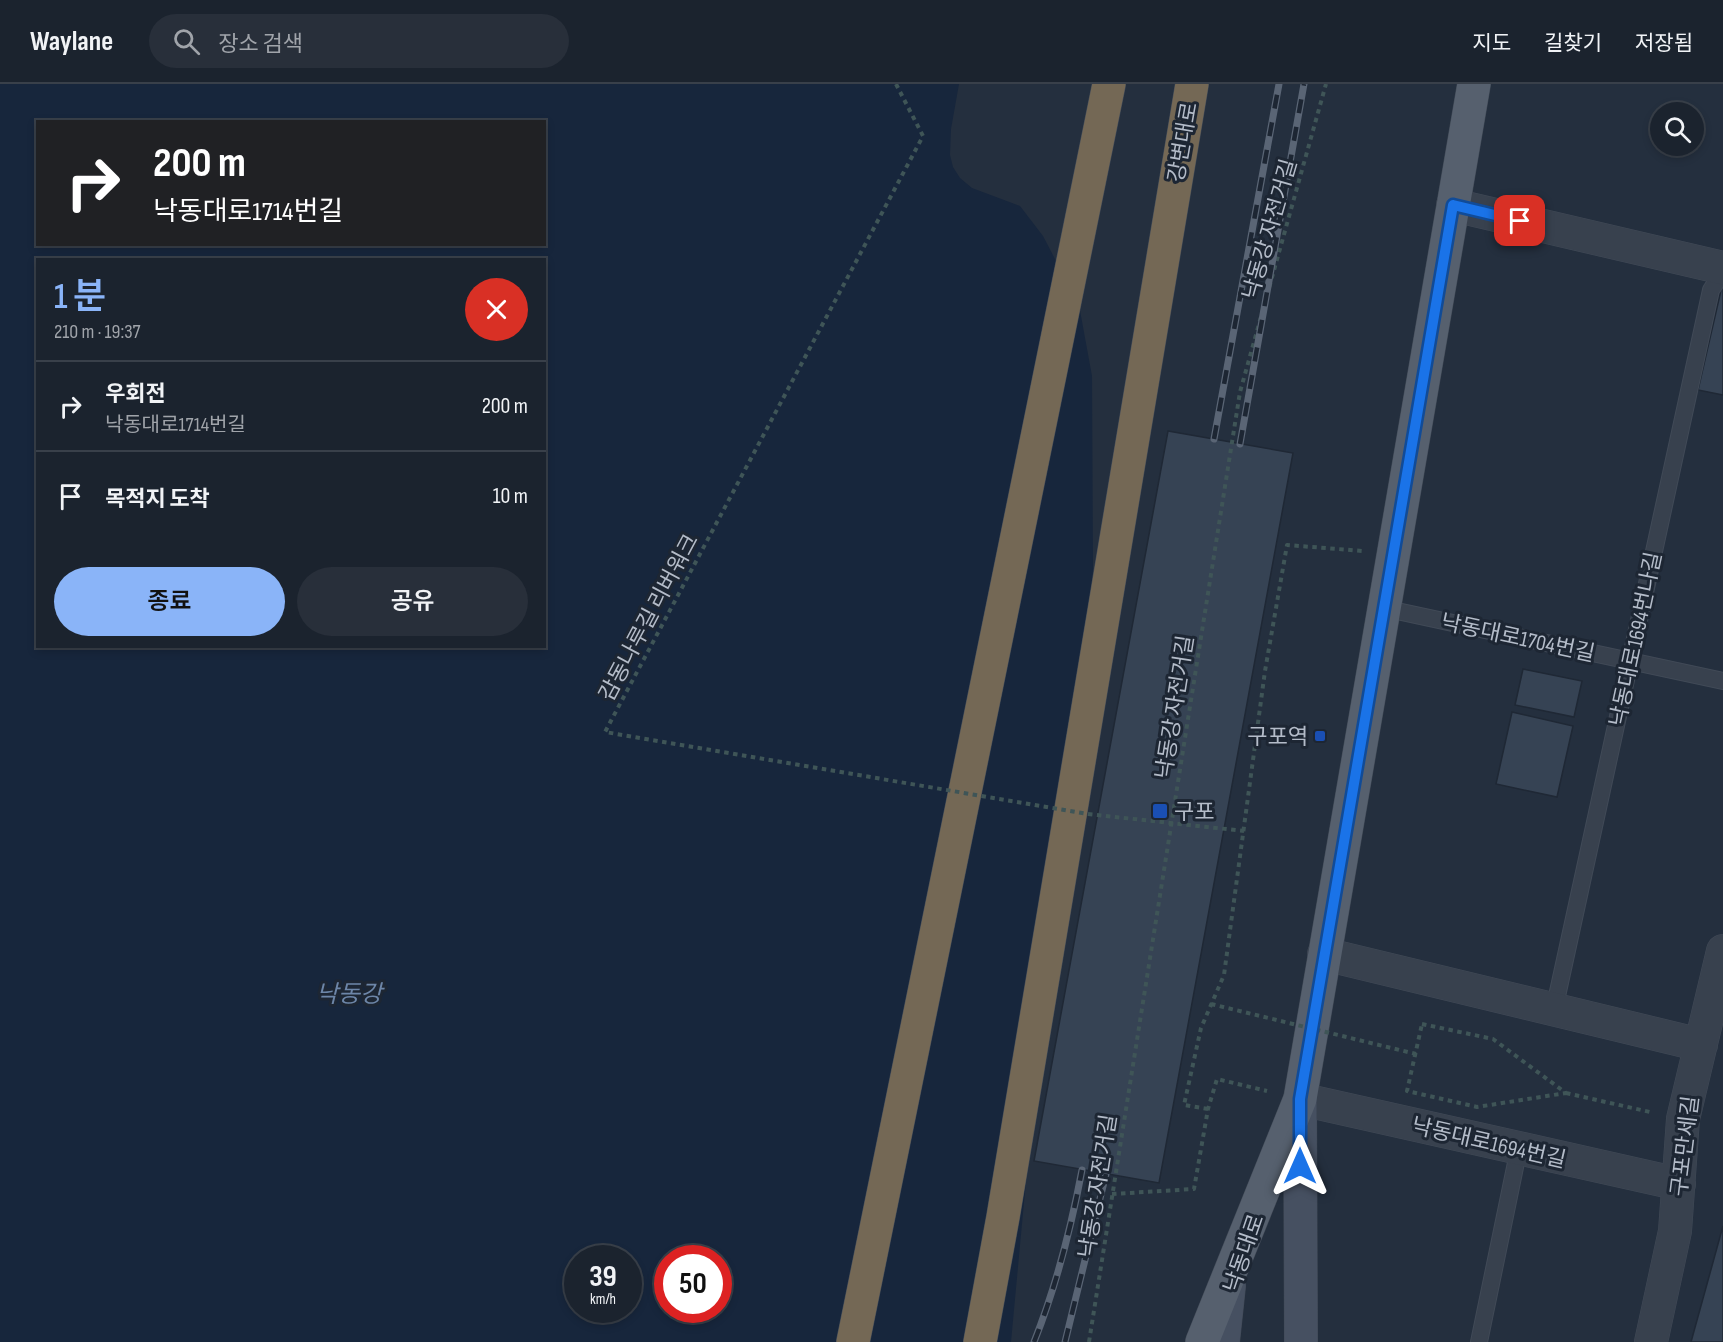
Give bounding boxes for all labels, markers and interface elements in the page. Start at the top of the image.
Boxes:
search box [149,14,569,68]
text: Waylane [30,25,113,58]
icon: search [170,25,203,58]
text: 장소 검색 [218,31,303,58]
text: 지도 [1472,31,1511,56]
text: 길찾기 [1544,31,1602,56]
text: 저장됨 [1635,31,1693,56]
street label: 강변대로 [1163,100,1204,184]
map controls [1650,102,1704,156]
button: search [1650,102,1704,156]
text: 200 m [153,138,246,189]
icon: right [54,144,132,222]
street label: 낙동강 자전거길 [1237,156,1303,303]
pin [1494,195,1545,246]
text: 낙동대로1714번길 [153,196,343,228]
icon: arrive [1503,204,1536,237]
text: 1 분 [54,276,106,319]
button: close [465,278,528,341]
text: 210 m · 19:37 [54,320,141,344]
text: 우회전 [105,381,166,408]
icon: right [54,390,87,423]
text: 200 m [482,393,528,420]
text: 낙동대로1714번길 [105,413,246,437]
icon: arrive [54,480,87,513]
text: 10 m [493,483,528,510]
text: 목적지 도착 [105,486,210,513]
street label: 감동나루길 리버워크 [594,529,705,706]
street label: 낙동대로1694번나길 [1605,550,1668,729]
button: 종료 [54,567,285,636]
button: 공유 [297,567,528,636]
street label: 낙동대로1704번길 [1438,609,1597,668]
street label: 낙동강 자전거길 [1151,633,1200,781]
place label: 구포역 [1247,724,1308,751]
marker: 구포역 [1313,729,1327,743]
place label: 구포 [1174,799,1214,826]
marker: 구포 [1151,802,1169,820]
water label: 낙동강 [316,980,385,1009]
street label: 구포만세길 [1666,1094,1705,1198]
street label: 낙동강 자전거길 [1074,1112,1123,1260]
street label: 낙동대로1694번길 [1409,1113,1568,1174]
position arrow [1268,1134,1332,1198]
street label: 낙동대로 [1218,1211,1270,1296]
speed limit sign: 50 [654,1245,732,1323]
text: 39 [589,1259,617,1295]
text: km/h [590,1290,616,1309]

